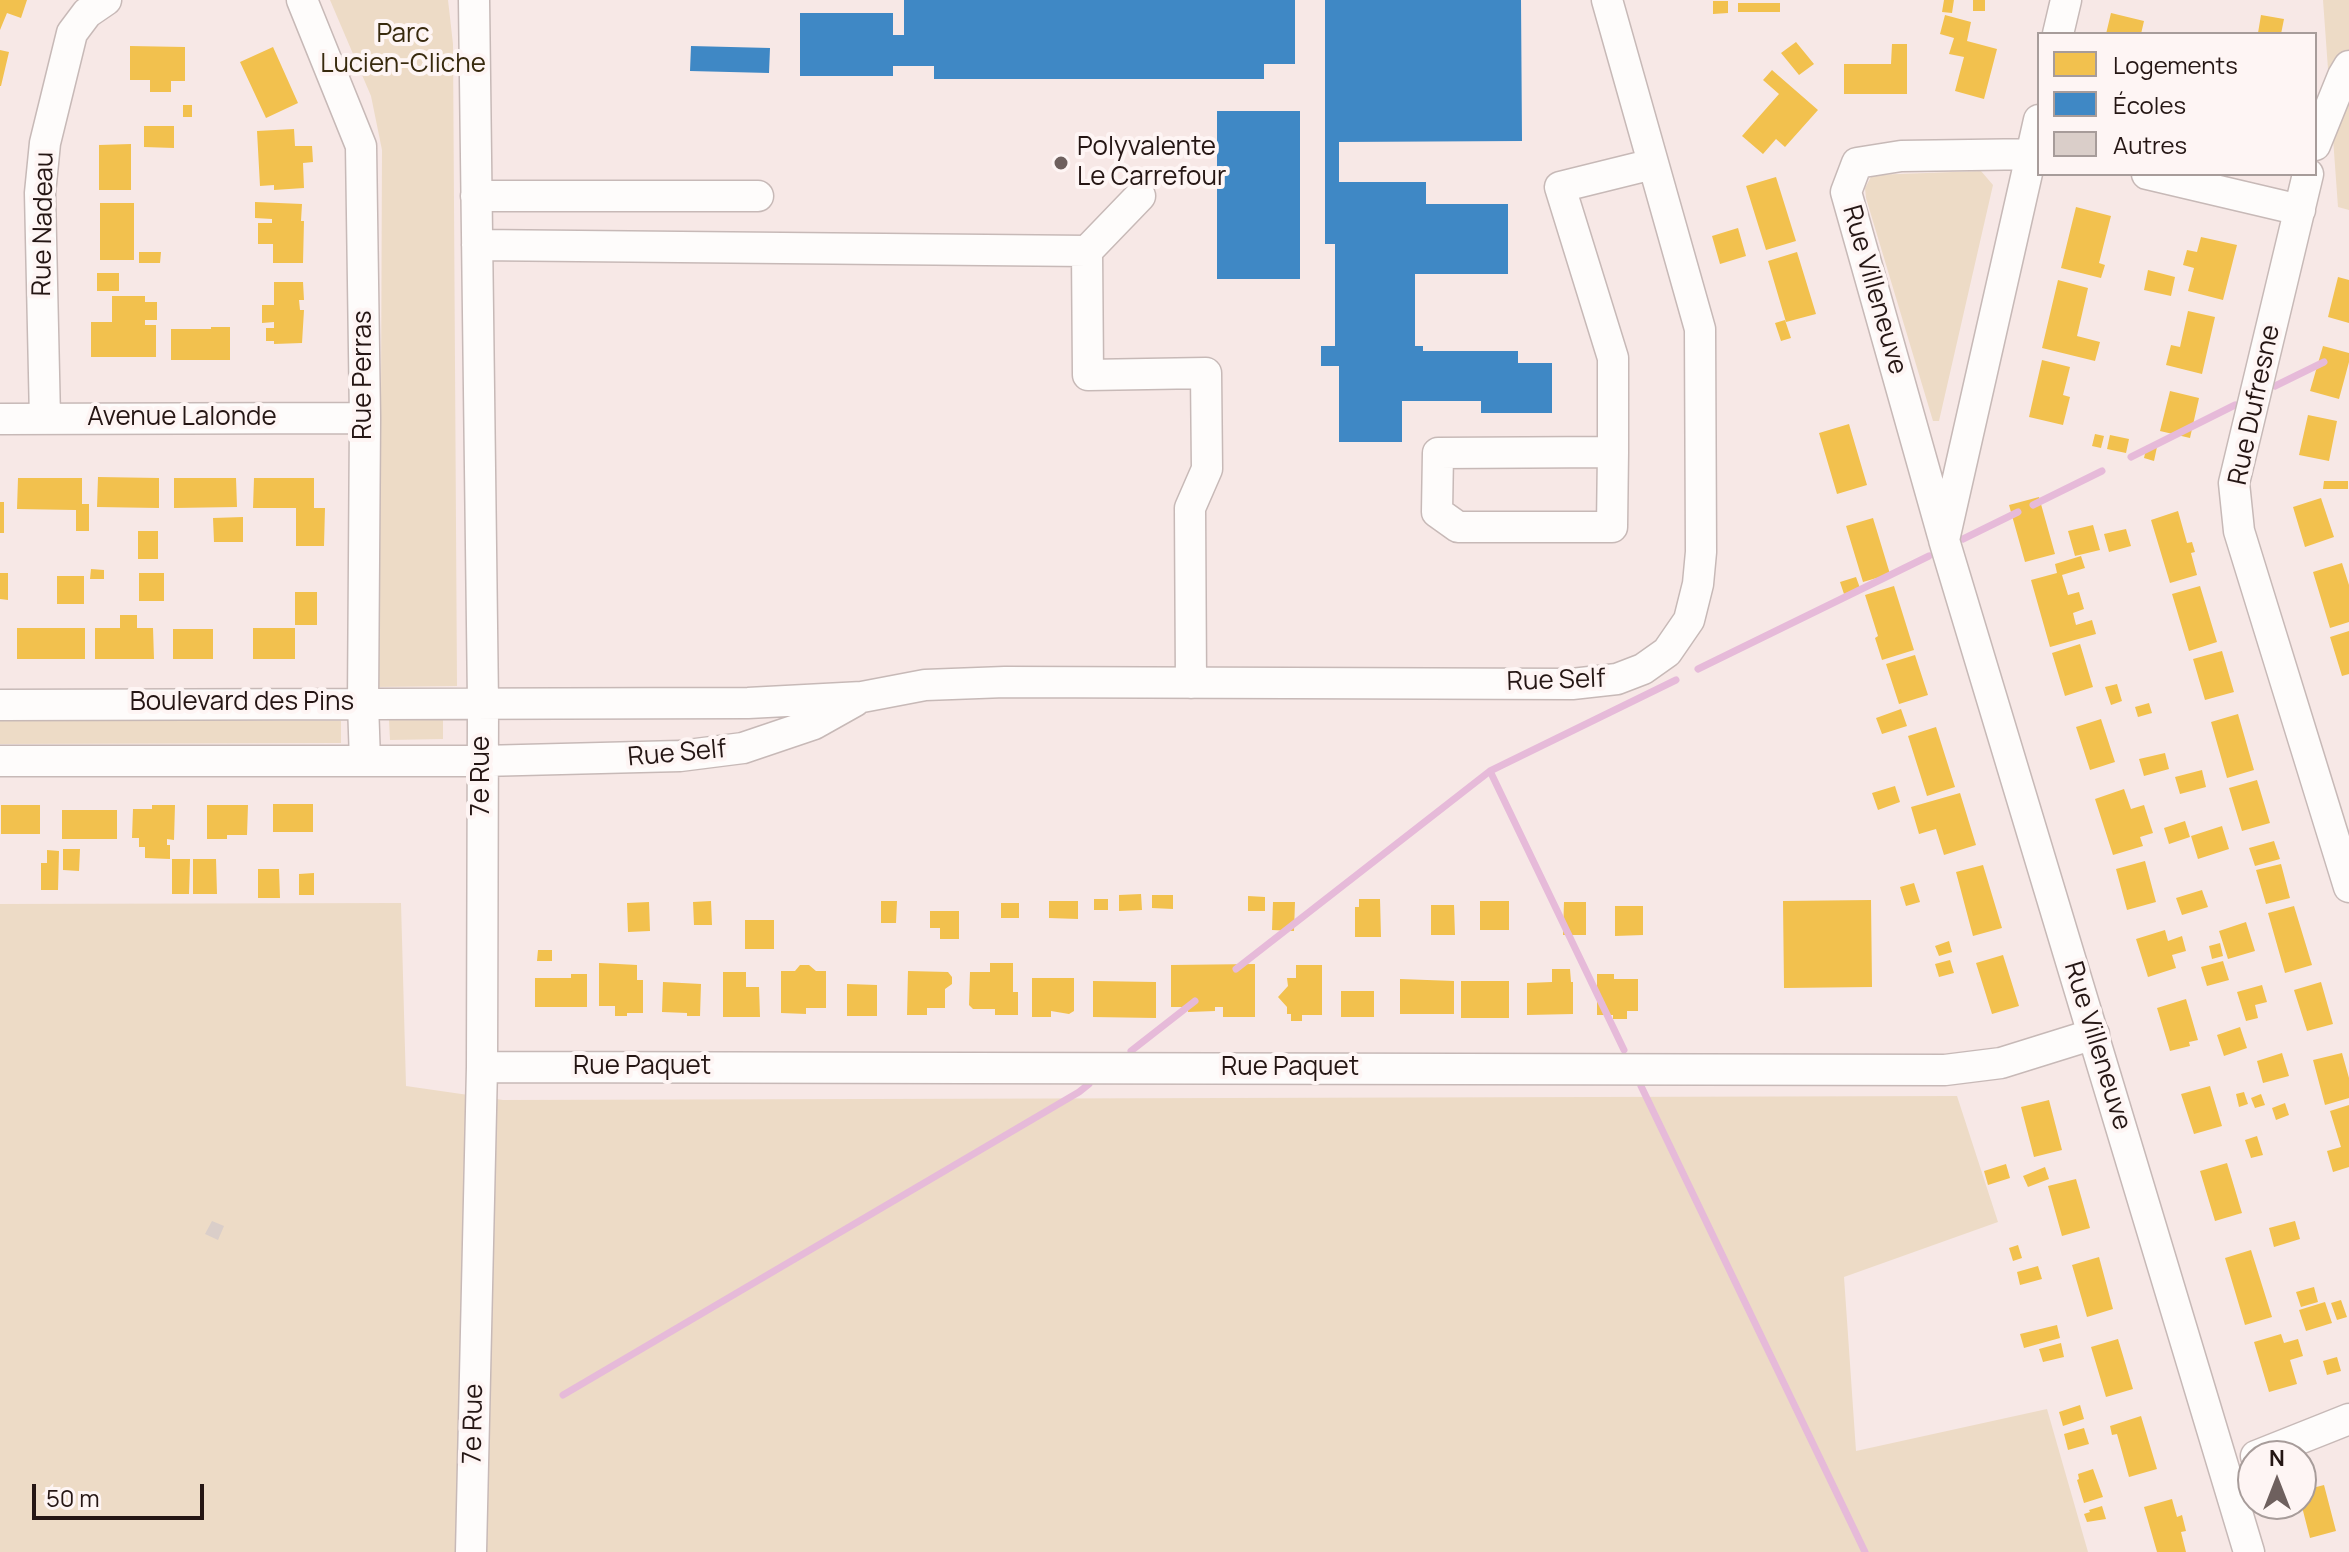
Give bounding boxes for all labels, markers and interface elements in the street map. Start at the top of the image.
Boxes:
park label: Parc Lucien-Cliche [320,19,486,80]
legend [2037,32,2317,176]
text: Logements [2113,48,2238,81]
text: Écoles [2113,88,2186,121]
text: Autres [2113,128,2187,161]
place label: Polyvalente Le Carrefour [1077,132,1226,194]
street label: Rue Nadeau [27,151,61,297]
marker: Polyvalente Le Carrefour [1052,154,1070,172]
street label: Rue Villeneuve [1835,202,1913,378]
street label: Rue Perras [348,310,380,440]
street label: Rue Dufresne [2223,322,2287,488]
street label: Avenue Lalonde [87,402,277,434]
street label: Rue Self [1506,664,1606,698]
street label: Boulevard des Pins [130,687,354,719]
street label: Rue Self [626,734,728,774]
street label: 7e Rue [466,736,498,816]
street label: Rue Villeneuve [2057,958,2137,1134]
street label: Rue Paquet [573,1051,711,1083]
street label: Rue Paquet [1221,1052,1359,1084]
street label: 7e Rue [458,1383,490,1465]
north arrow [2237,1440,2317,1520]
text: N [2269,1443,2285,1473]
scale bar [36,1468,208,1518]
text: 50 m [46,1481,100,1514]

